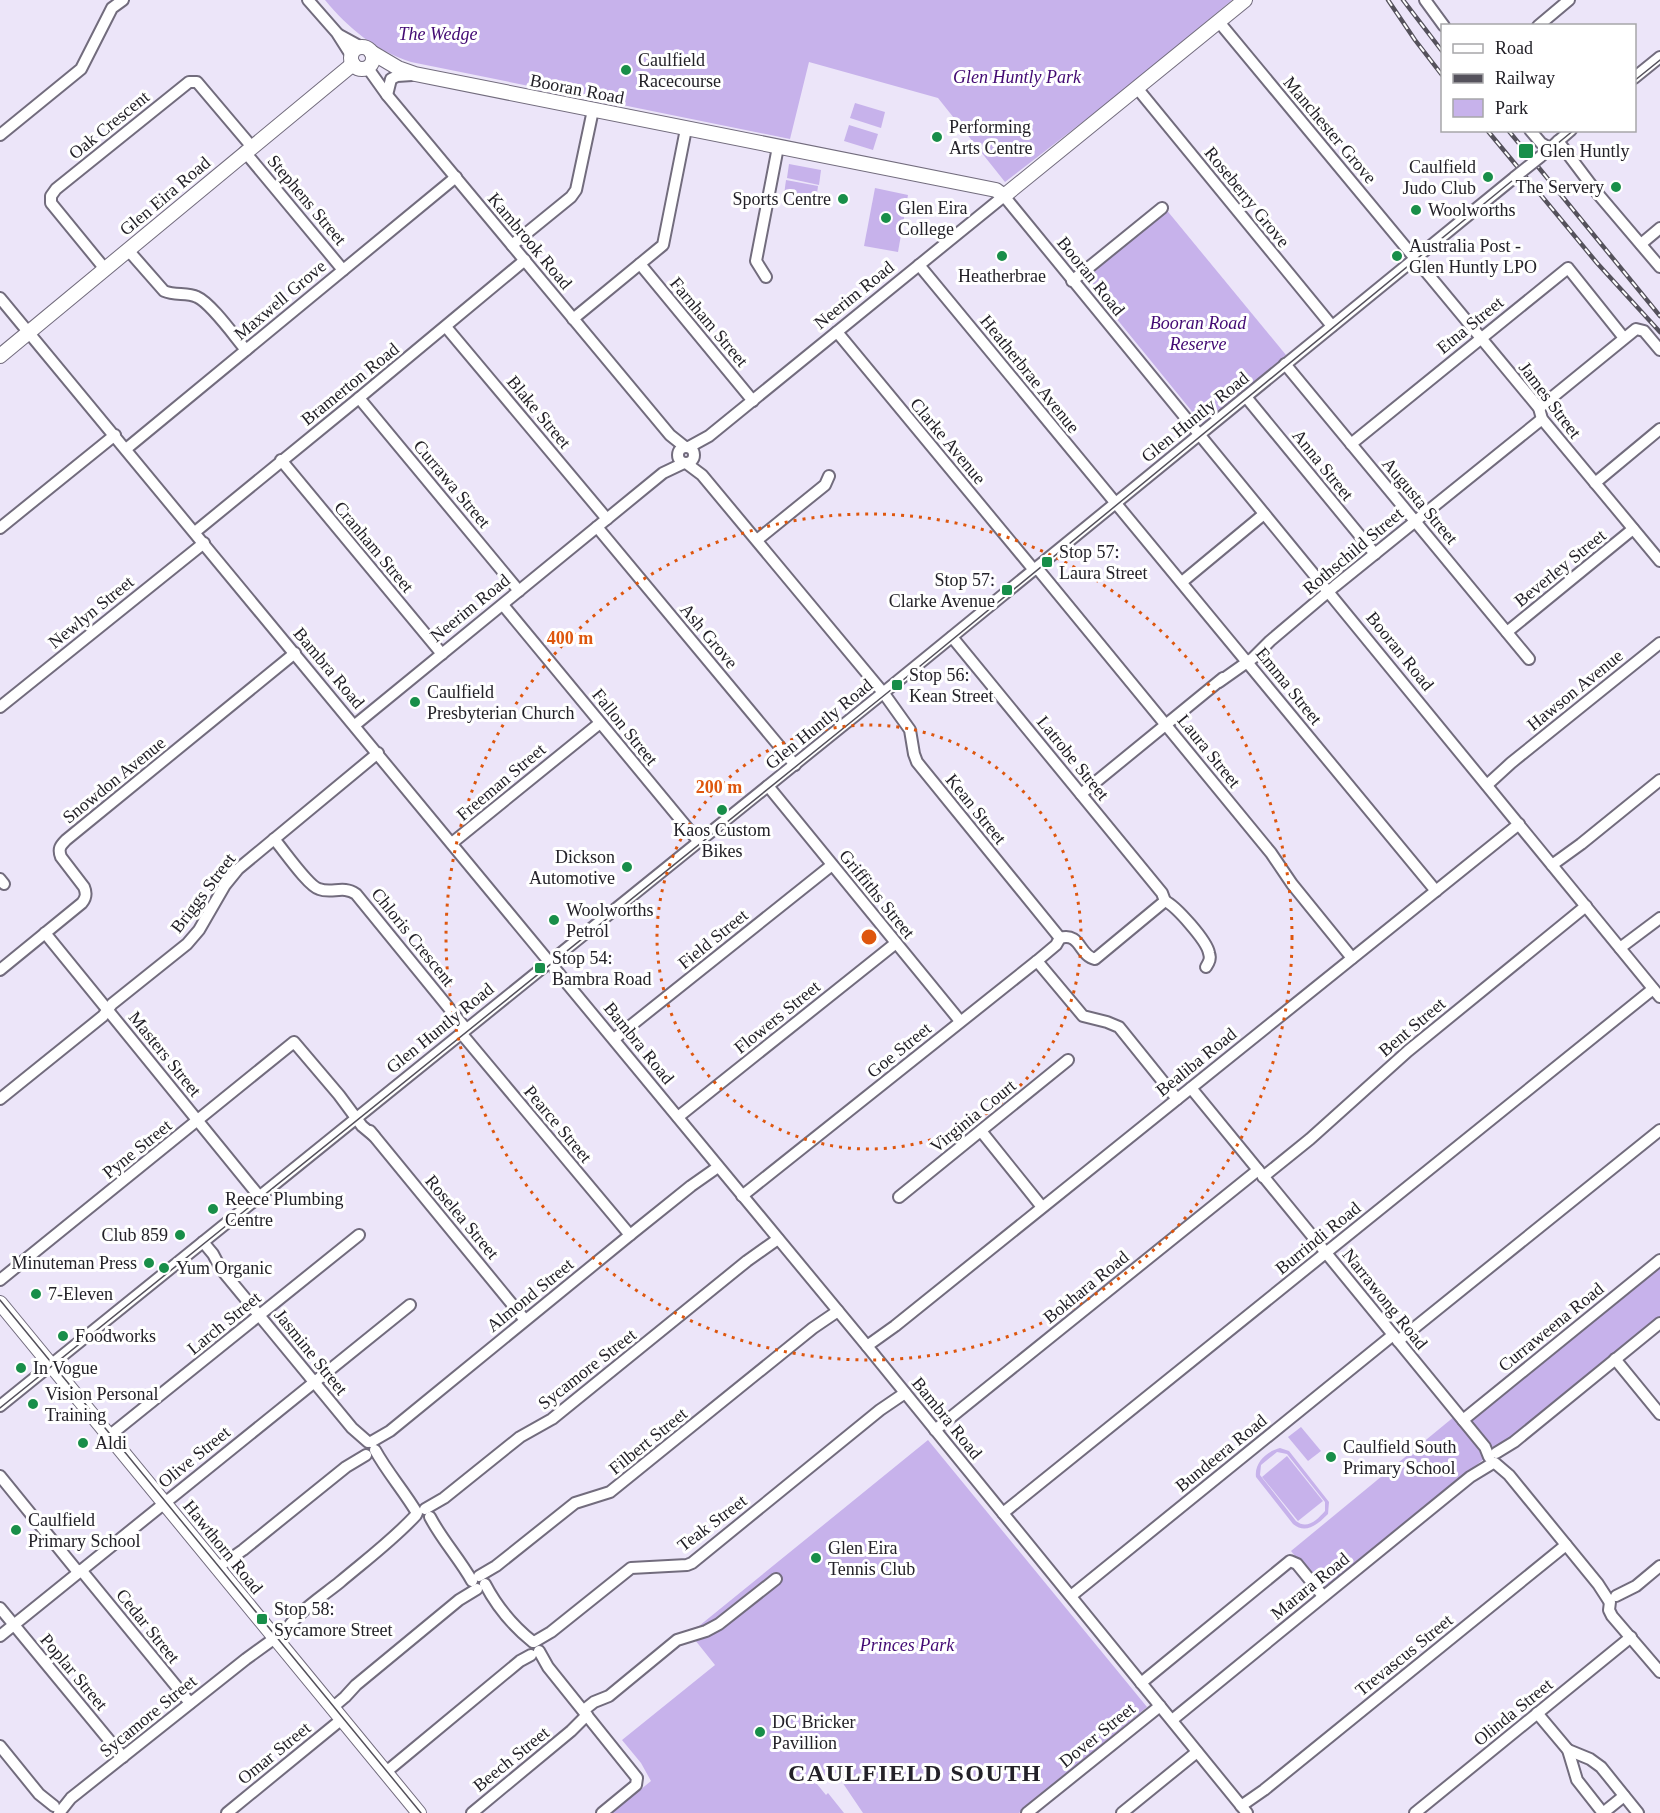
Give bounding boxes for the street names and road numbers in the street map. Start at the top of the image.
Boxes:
street label: Booran Road [528,70,626,108]
street label: Manchester Grove [1279,72,1381,188]
street label: Oak Crescent [65,87,153,163]
street label: Roseberry Grove [1200,143,1294,251]
street label: Stephens Street [264,151,350,249]
street label: Glen Eira Road [116,152,214,240]
street label: Kambrook Road [484,189,576,293]
street label: Booran Road [1053,233,1129,319]
street label: Maxwell Grove [230,256,330,344]
street label: Neerim Road [810,257,898,333]
street label: Farnham Street [666,273,752,371]
street label: Etna Street [1433,292,1507,358]
street label: Heatherbrae Avenue [976,311,1084,437]
street label: Bramerton Road [297,339,403,429]
street label: James Street [1515,358,1585,442]
street label: Glen Huntly Road [1137,368,1253,466]
street label: Blake Street [503,372,575,452]
street label: Clarke Avenue [906,394,990,488]
street label: Anna Street [1288,425,1358,505]
street label: Currawa Street [409,436,495,532]
street label: Augusta Street [1378,454,1462,548]
street label: Cranham Street [330,497,418,597]
street label: Rothschild Street [1299,503,1407,599]
street label: Beverley Street [1510,525,1610,611]
street label: Neerim Road [426,570,514,646]
street label: Newlyn Street [44,572,138,652]
street label: Ash Grove [676,600,742,672]
street label: Booran Road [1362,608,1438,694]
street label: Bambra Road [289,623,369,713]
street label: Emma Street [1252,643,1326,729]
street label: Hawson Avenue [1523,645,1627,735]
street label: Glen Huntly Road [761,675,877,773]
street label: Fallon Street [588,685,662,769]
street label: Laura Street [1173,710,1245,792]
street label: Latrobe Street [1033,712,1113,804]
street label: Snowdon Avenue [59,733,169,827]
street label: Freeman Street [453,739,549,825]
street label: Kean Street [942,770,1010,848]
street label: Griffiths Street [835,846,919,942]
street label: Briggs Street [167,849,239,937]
street label: Chloris Crescent [367,884,459,990]
street label: Field Street [674,905,752,973]
street label: Flowers Street [730,976,824,1058]
street label: Glen Huntly Road [382,979,498,1077]
street label: Bent Street [1375,993,1449,1061]
street label: Bambra Road [600,998,678,1088]
street label: Masters Street [125,1007,205,1101]
street label: Goe Street [863,1018,935,1082]
street label: Bealiba Road [1152,1024,1240,1100]
street label: Virginia Court [926,1075,1020,1157]
street label: Pearce Street [520,1081,596,1167]
street label: Pyne Street [99,1115,175,1183]
street label: Roselea Street [421,1171,503,1263]
street label: Burrindi Road [1271,1198,1365,1278]
street label: Narrawong Road [1338,1245,1432,1353]
street label: Bokhara Road [1039,1247,1133,1327]
street label: Almond Street [483,1254,577,1336]
street label: Curraweena Road [1494,1278,1608,1376]
street label: Larch Street [183,1287,265,1359]
street label: Jasmine Street [270,1305,352,1399]
street label: Sycamore Street [534,1325,640,1413]
street label: Bambra Road [908,1373,986,1463]
street label: Filbert Street [605,1403,691,1479]
street label: Bundeera Road [1171,1410,1271,1496]
street label: Olive Street [154,1422,234,1492]
street label: Teak Street [674,1491,750,1555]
street label: Hawthorn Road [179,1496,267,1598]
street label: Marara Road [1267,1549,1353,1623]
street label: Cedar Street [112,1585,184,1667]
street label: Trevascus Street [1352,1610,1456,1700]
street label: Poplar Street [36,1630,112,1714]
street label: Sycamore Street [96,1671,200,1761]
street label: Olinda Street [1470,1674,1556,1750]
street label: Dover Street [1055,1698,1139,1772]
street label: Omar Street [234,1718,314,1788]
street label: Beech Street [469,1722,553,1796]

